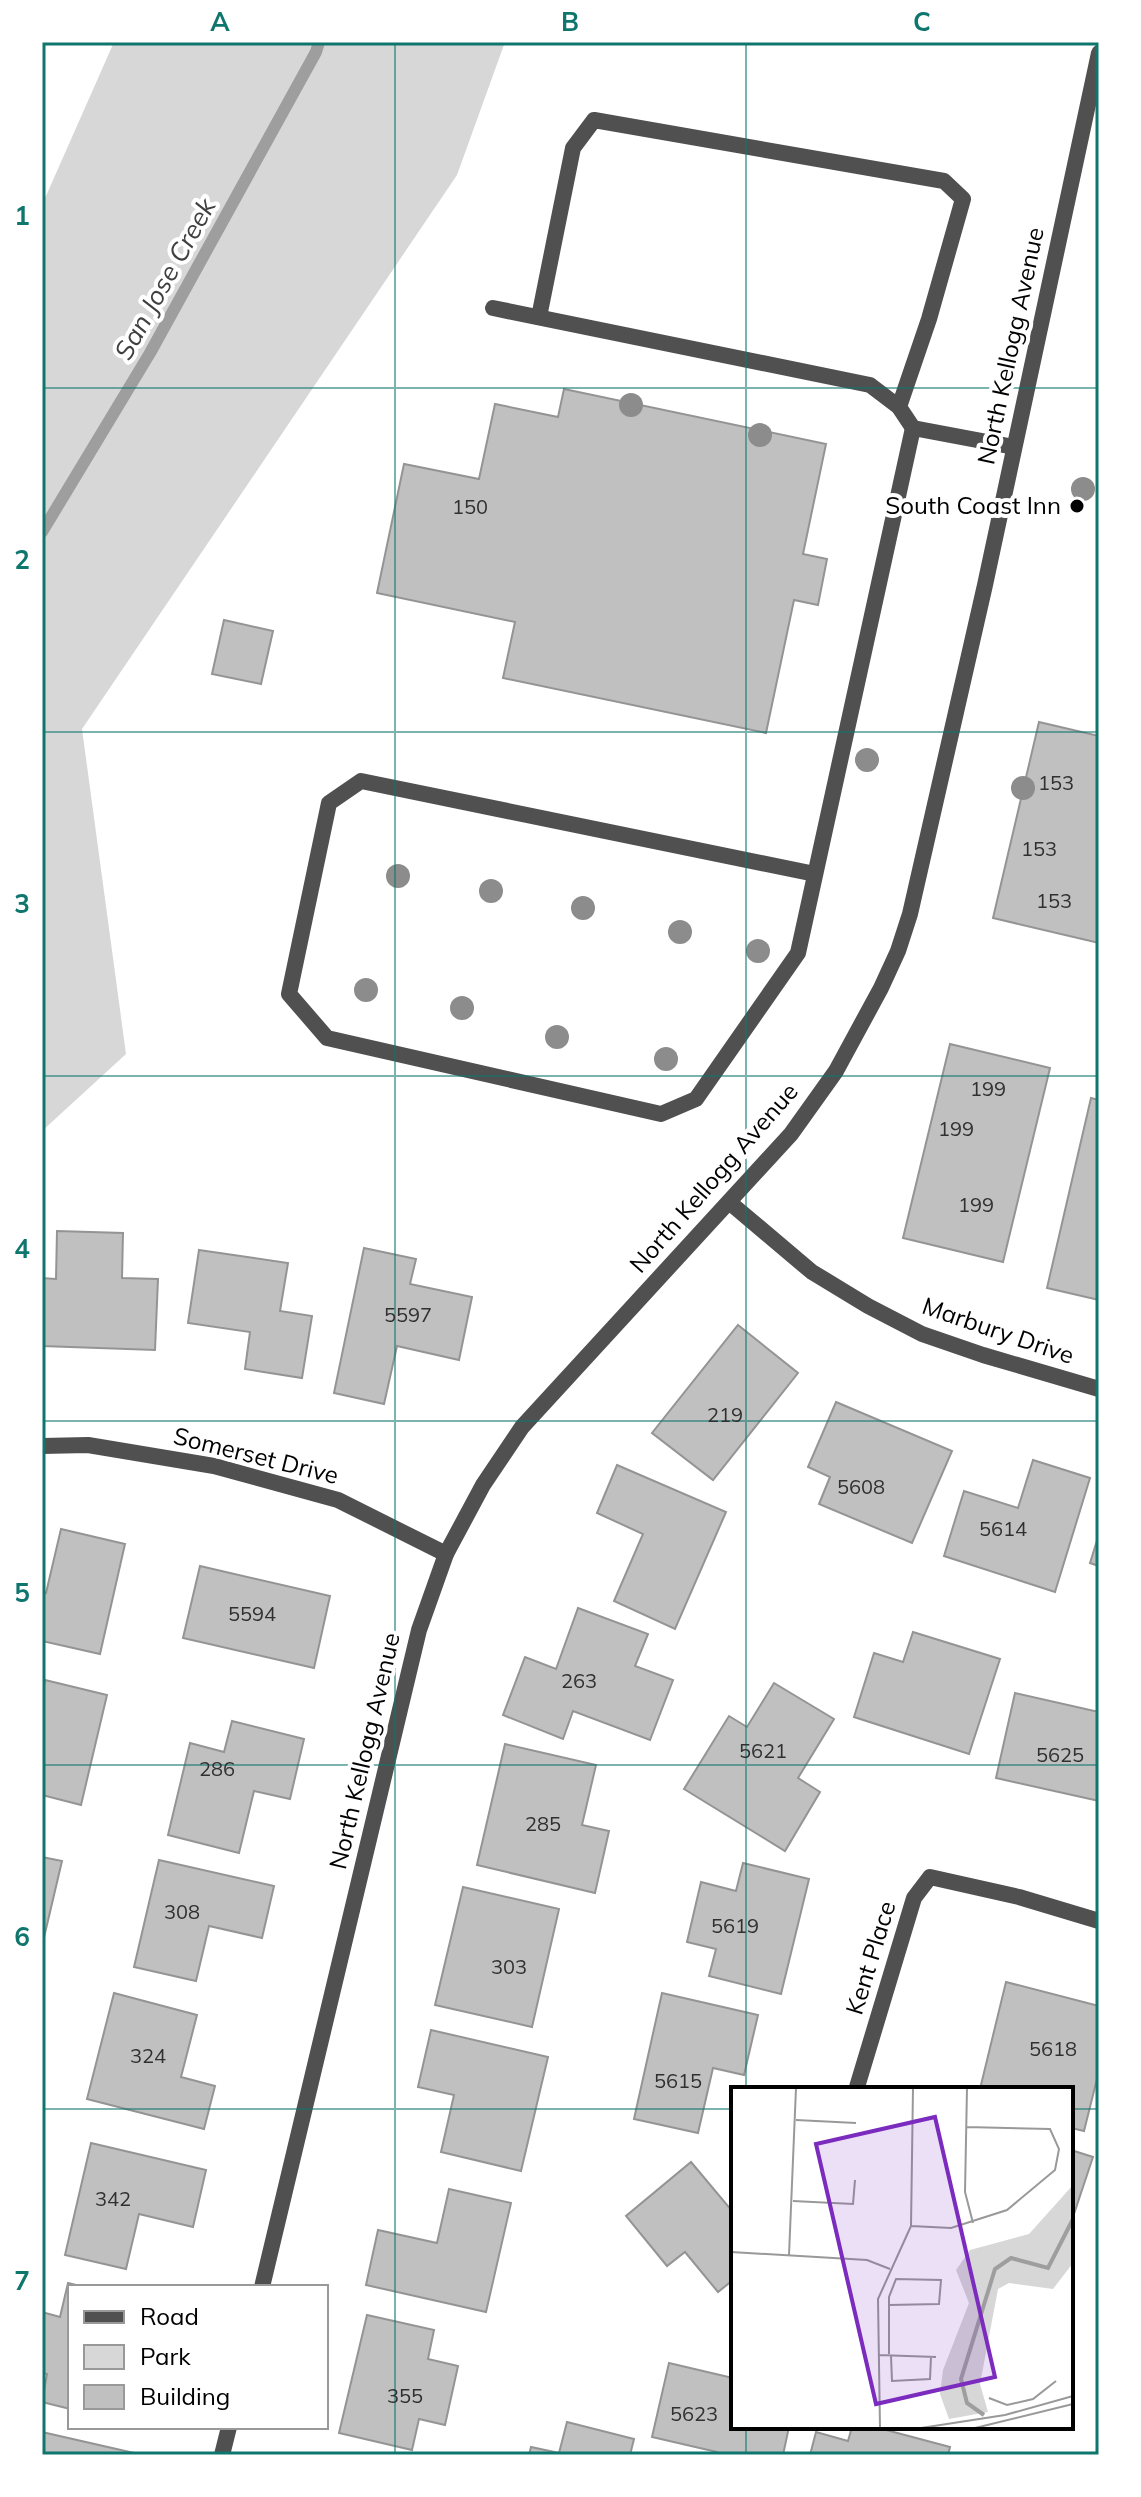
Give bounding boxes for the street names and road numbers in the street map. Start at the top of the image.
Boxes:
street label: North Kellogg Avenue [970,224,1050,467]
street label: North Kellogg Avenue [623,1076,804,1278]
street label: Marbury Drive [919,1290,1078,1370]
street label: Somerset Drive [171,1420,342,1490]
street label: North Kellogg Avenue [322,1630,406,1872]
street label: Kent Place [839,1897,902,2018]

